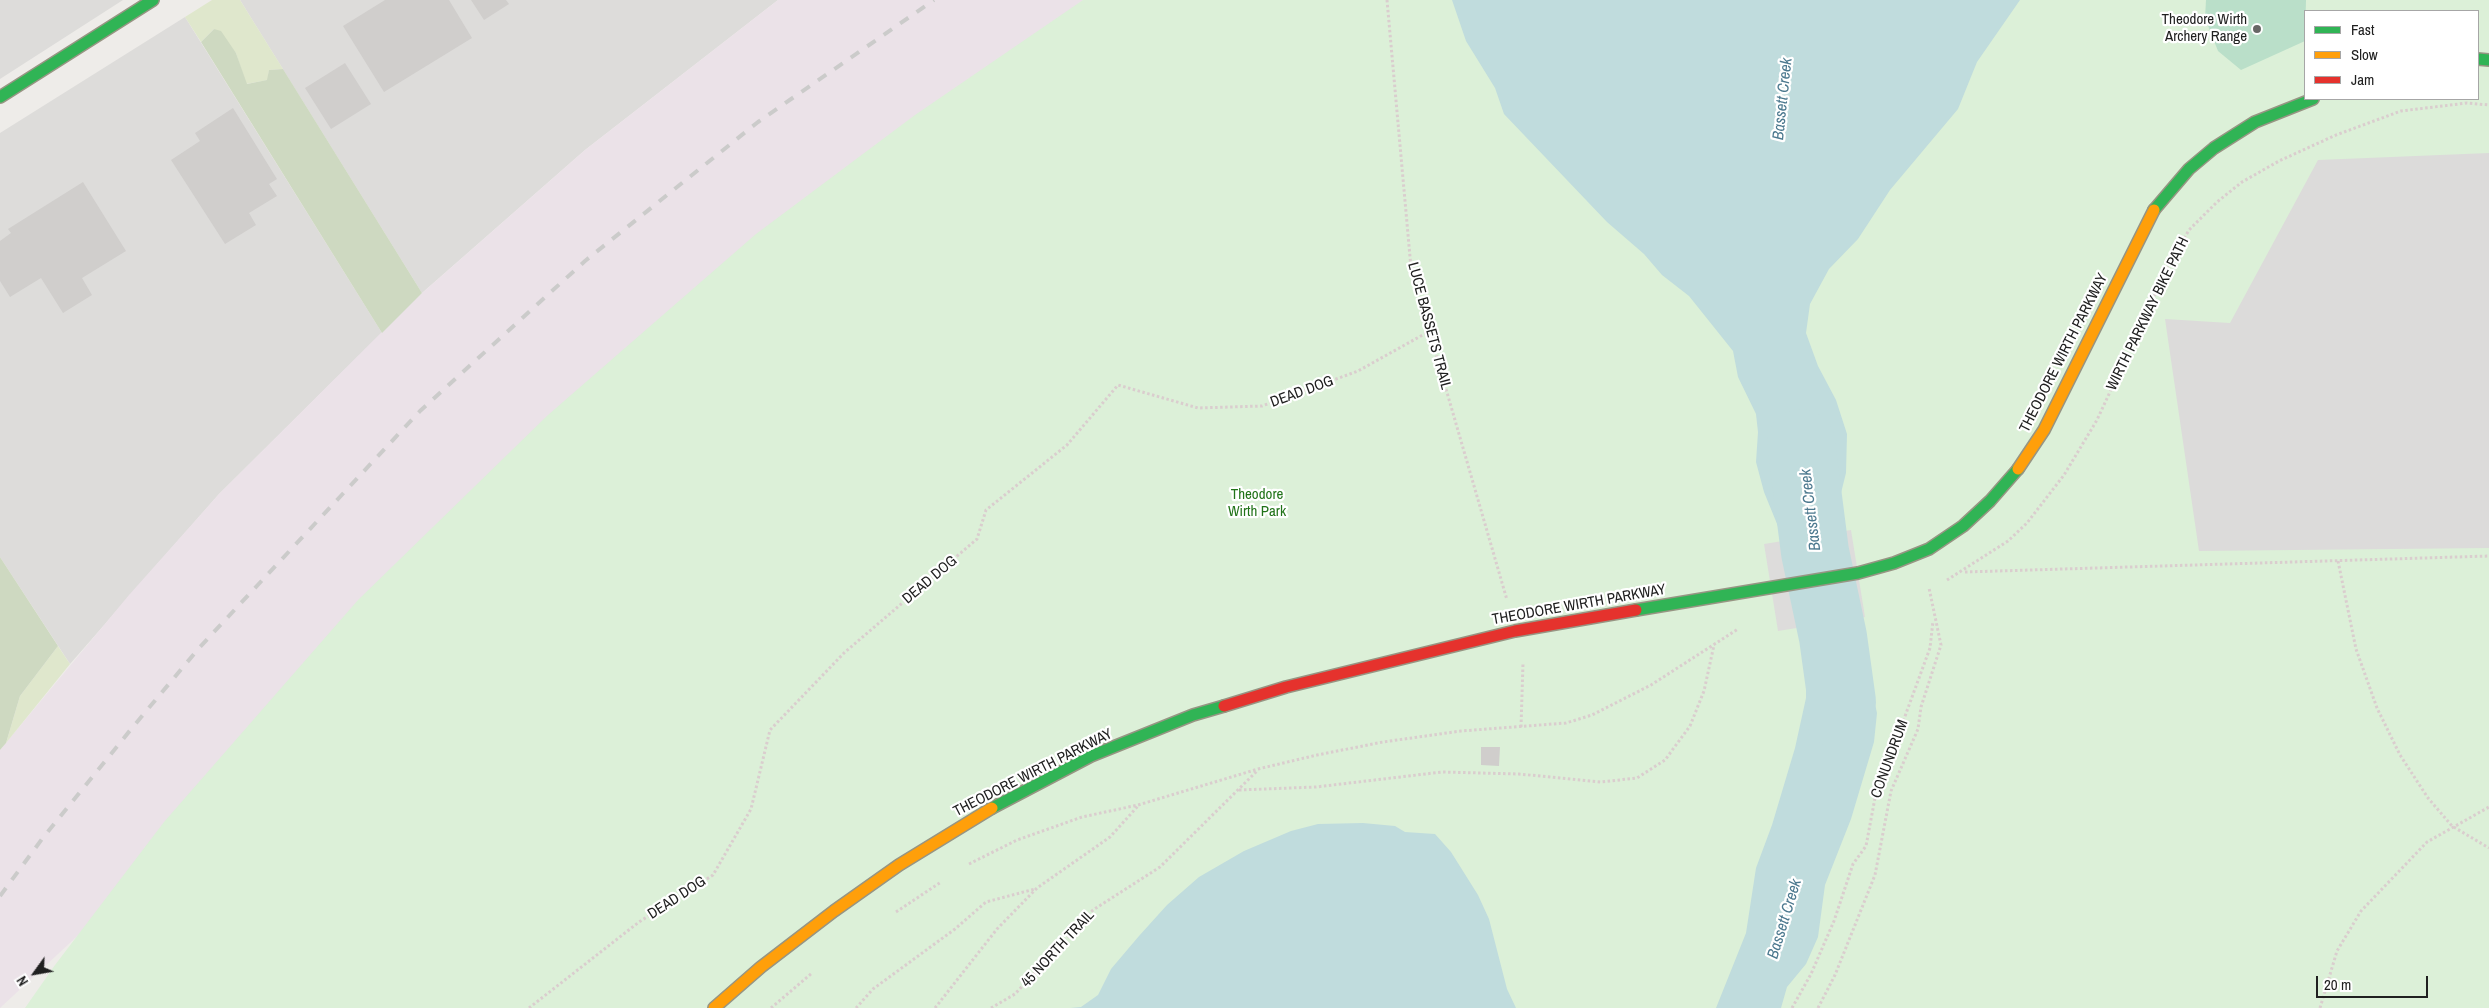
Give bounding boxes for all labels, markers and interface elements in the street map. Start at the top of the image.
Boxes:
legend [2304,10,2479,100]
place label: Theodore Wirth Archery Range [2162,11,2247,46]
text: Fast [2351,19,2374,40]
marker: Theodore Wirth Archery Range [2251,23,2263,35]
text: Slow [2351,44,2378,65]
water label: Bassett Creek [1769,57,1797,141]
text: Jam [2351,69,2374,90]
street label: WIRTH PARKWAY BIKE PATH [2103,234,2193,394]
street label: LUCE BASSETS TRAIL [1403,260,1455,392]
street label: THEODORE WIRTH PARKWAY [2016,271,2112,435]
street label: DEAD DOG [1268,372,1336,412]
water label: Bassett Creek [1796,468,1826,552]
park label: Theodore Wirth Park [1228,486,1286,521]
street label: DEAD DOG [899,552,961,608]
street label: THEODORE WIRTH PARKWAY [1491,581,1667,629]
street label: CONUNDRUM [1868,717,1912,801]
street label: THEODORE WIRTH PARKWAY [951,725,1115,821]
street label: DEAD DOG [645,873,709,923]
water label: Bassett Creek [1764,877,1806,961]
street label: 45 NORTH TRAIL [1018,907,1098,991]
north arrow [10,948,60,998]
scale bar [2319,966,2432,998]
text: N [12,973,32,989]
text: 20 m [2324,974,2351,995]

